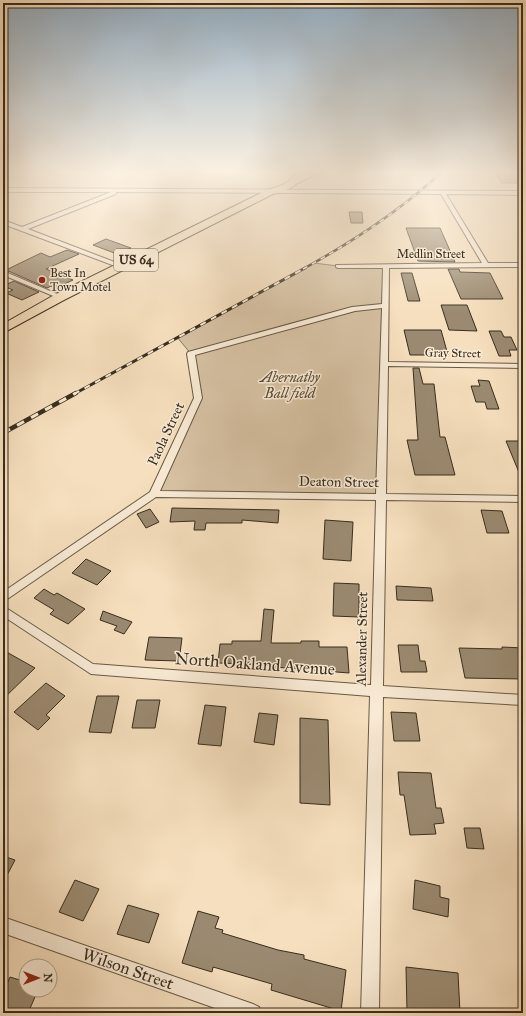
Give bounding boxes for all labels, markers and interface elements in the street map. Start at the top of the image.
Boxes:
street label: Medlin Street [397,247,466,261]
road number: US 64 [114,249,158,271]
place label: Best In Town Motel [50,266,112,294]
marker: Best In Town Motel [37,275,47,285]
street label: Gray Street [425,346,482,361]
park label: Abernathy Ball field [258,369,321,402]
street label: Paola Street [144,399,188,469]
street label: Deaton Street [299,473,379,491]
street label: Alexander Street [353,592,371,687]
street label: North Oakland Avenue [174,648,336,680]
street label: Wilson Street [79,944,177,994]
north arrow [18,958,58,998]
text: N [41,973,54,983]

